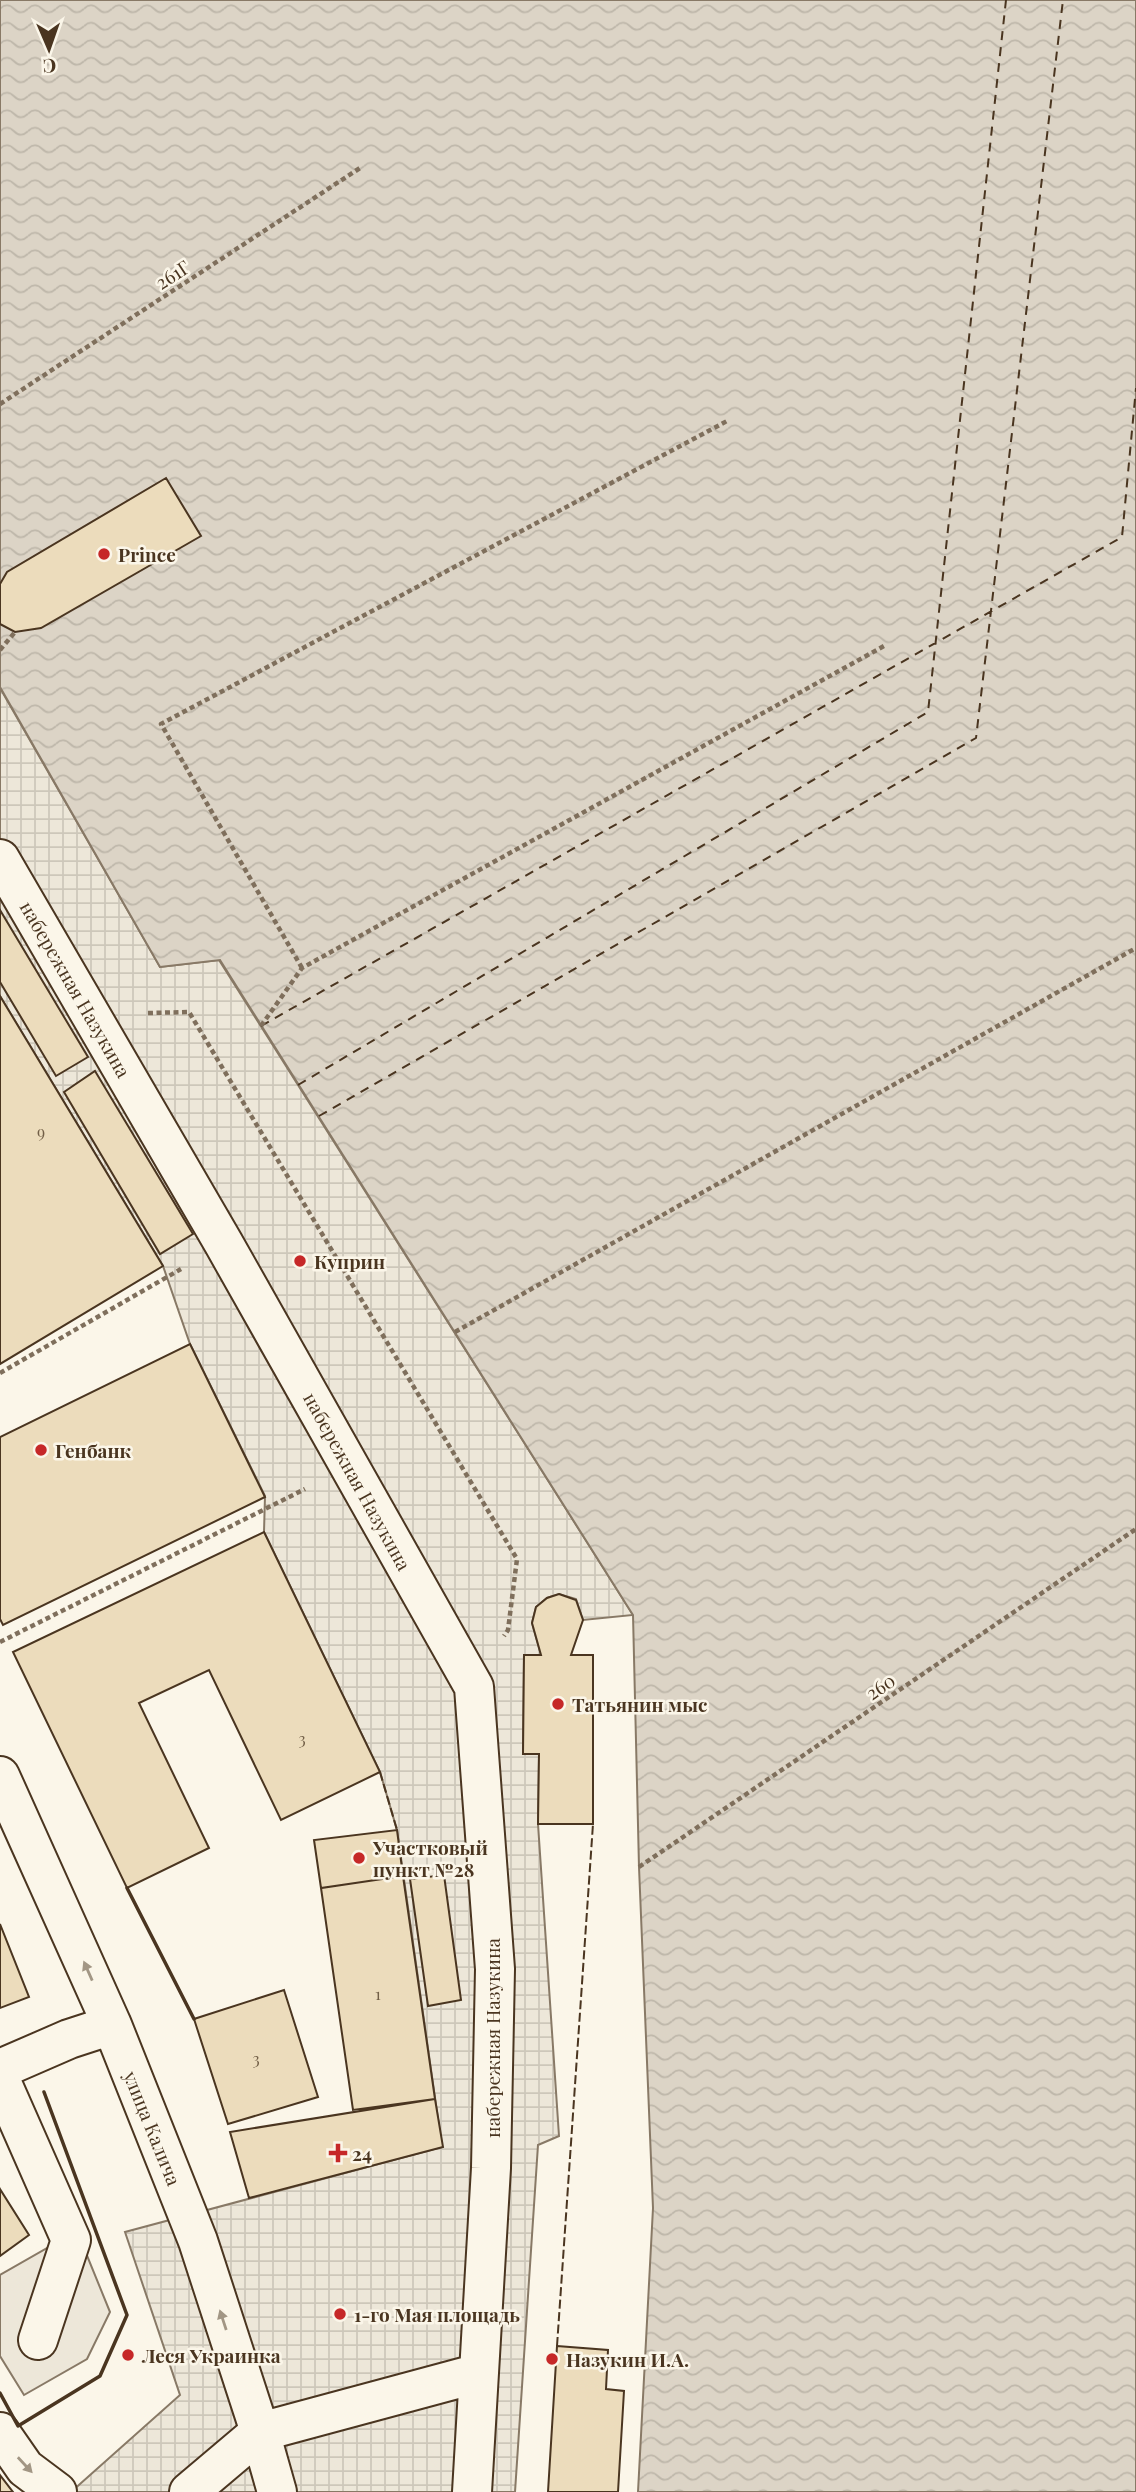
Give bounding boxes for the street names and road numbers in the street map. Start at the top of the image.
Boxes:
street label: 261Г [150,253,194,295]
street label: набережная Назукина [15,896,138,1083]
street label: набережная Назукина [298,1387,418,1575]
street label: 260 [860,1667,900,1705]
street label: набережная Назукина [479,1938,505,2138]
street label: улица Калича [118,2066,188,2190]

